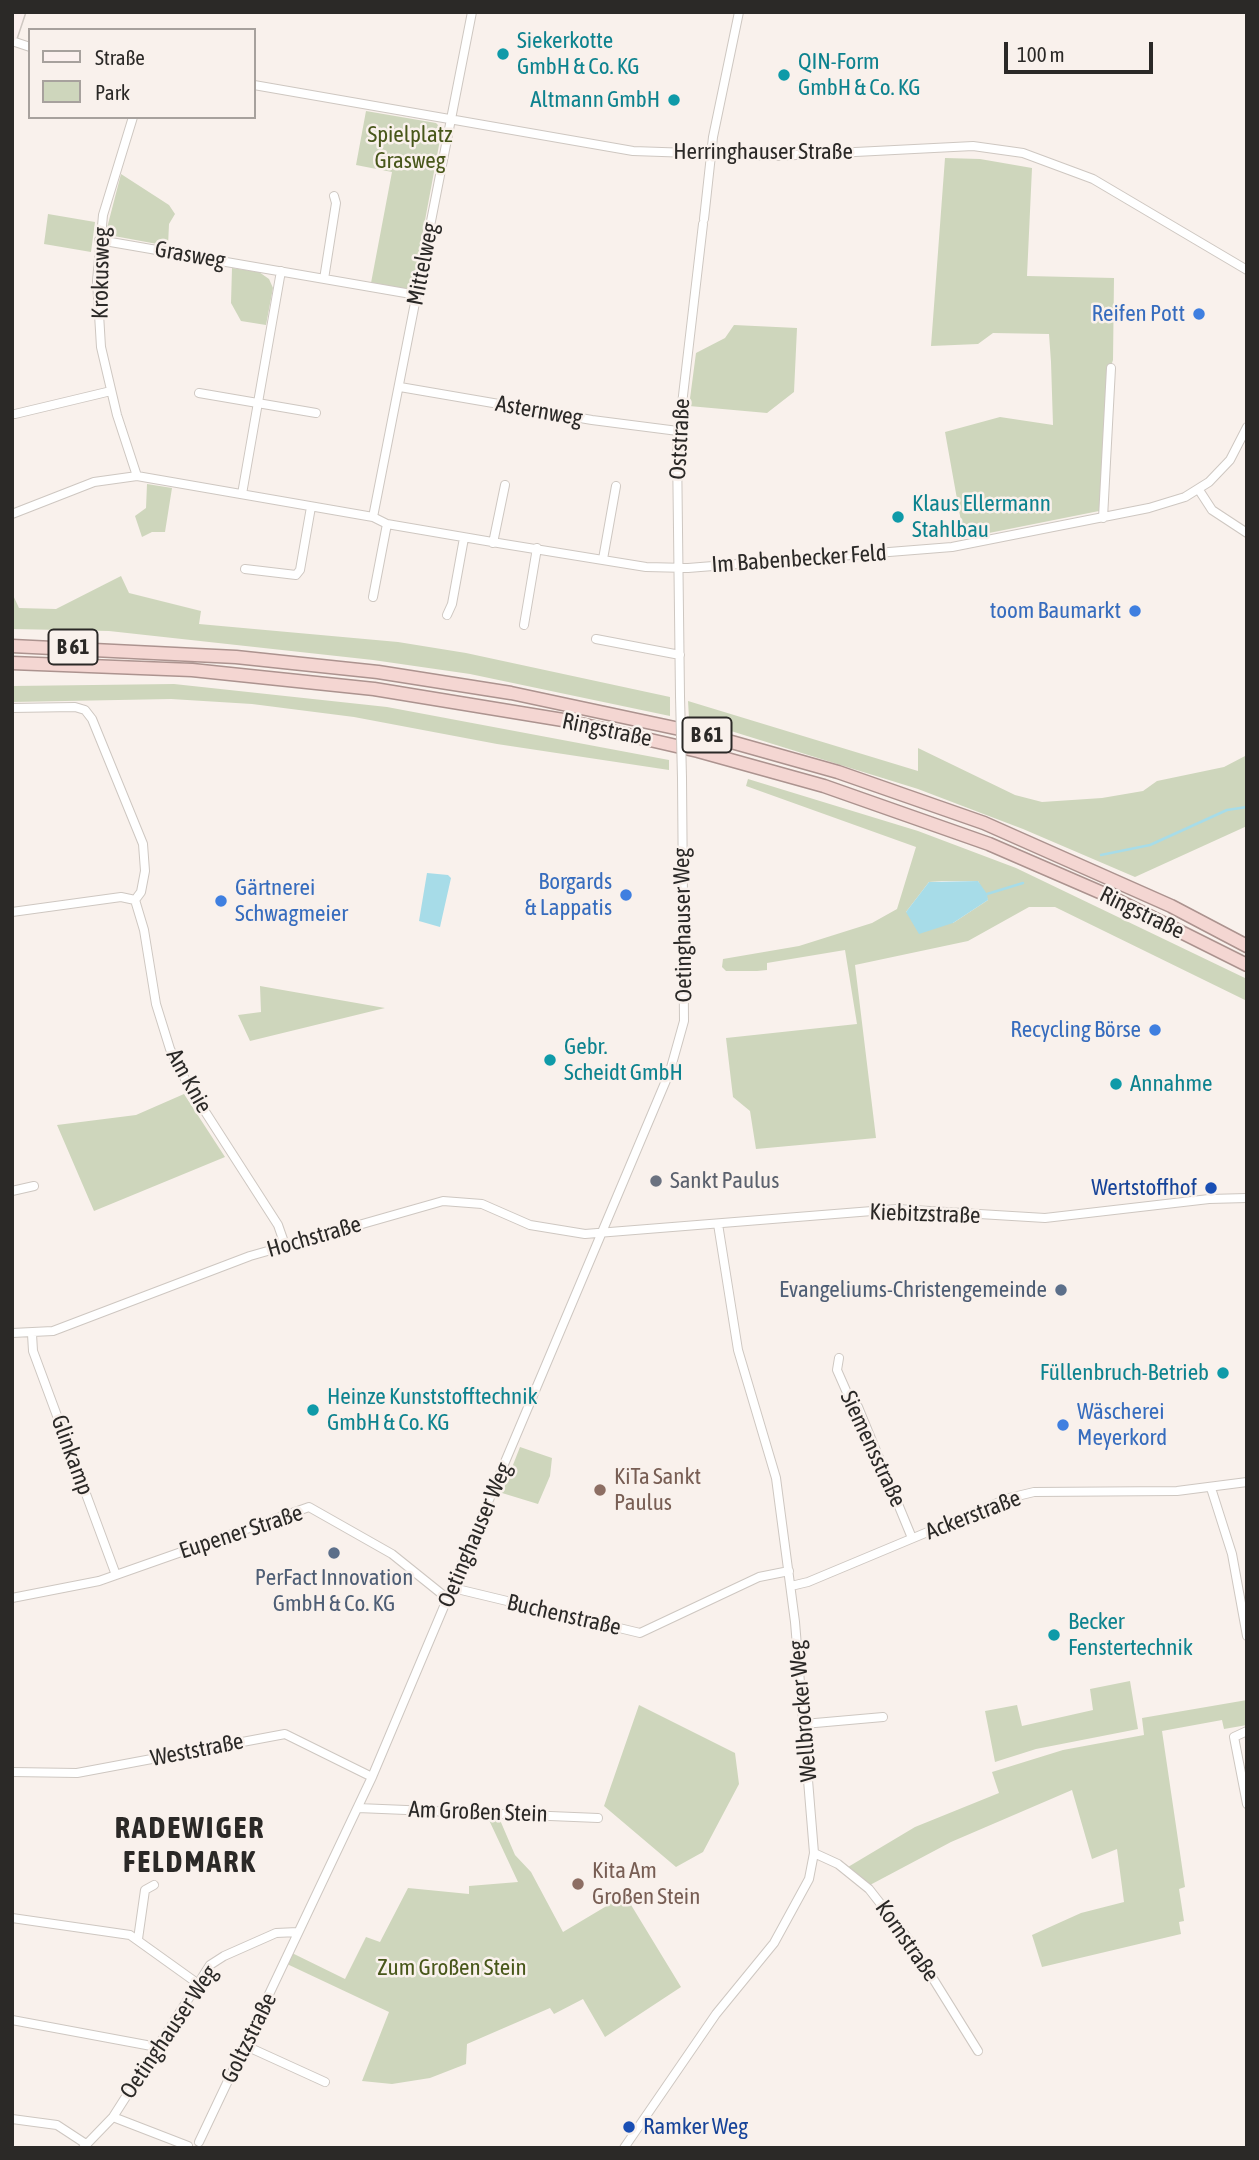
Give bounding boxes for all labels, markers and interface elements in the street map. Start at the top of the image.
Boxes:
place label: Siekerkotte GmbH & Co. KG [517,27,639,81]
legend [28,28,256,119]
scale bar [1007,28,1156,72]
text: 100 m [1017,42,1065,66]
text: Straße [95,45,145,69]
marker: Siekerkotte GmbH & Co. KG [495,46,511,62]
place label: QIN-Form GmbH & Co. KG [798,48,920,102]
marker: QIN-Form GmbH & Co. KG [776,67,792,83]
text: Park [95,80,130,104]
place label: Altmann GmbH [530,86,660,114]
marker: Altmann GmbH [666,92,682,108]
park label: Spielplatz Grasweg [368,121,452,175]
street label: Herringhauser Straße [673,138,853,166]
street label: Mittelweg [401,220,445,308]
street label: Krokusweg [86,227,116,319]
street label: Grasweg [153,235,227,275]
place label: Reifen Pott [1092,300,1185,328]
marker: Reifen Pott [1191,306,1207,322]
street label: Asternweg [493,390,585,432]
street label: Oststraße [664,398,696,480]
place label: Klaus Ellermann Stahlbau [912,490,1051,544]
marker: Klaus Ellermann Stahlbau [890,509,906,525]
street label: Im Babenbecker Feld [711,539,887,579]
place label: toom Baumarkt [990,597,1121,625]
marker: toom Baumarkt [1127,603,1143,619]
road number: B 61 [48,630,98,664]
street label: Ringstraße [560,707,654,753]
road number: B 61 [682,718,732,752]
street label: Oetinghauser Weg [668,847,698,1003]
place label: Borgards & Lappatis [525,868,612,922]
place label: Gärtnerei Schwagmeier [235,874,348,928]
street label: Ringstraße [1095,881,1189,945]
marker: Borgards & Lappatis [618,887,634,903]
marker: Gärtnerei Schwagmeier [213,893,229,909]
place label: Recycling Börse [1010,1016,1141,1044]
marker: Recycling Börse [1147,1022,1163,1038]
place label: Gebr. Scheidt GmbH [564,1033,683,1087]
street label: Am Knie [160,1044,218,1118]
marker: Gebr. Scheidt GmbH [542,1052,558,1068]
place label: Annahme [1130,1070,1212,1098]
marker: Annahme [1108,1076,1124,1092]
place label: Sankt Paulus [670,1167,779,1195]
marker: Sankt Paulus [648,1173,664,1189]
place label: Wertstoffhof [1091,1174,1197,1202]
marker: Wertstoffhof [1203,1180,1219,1196]
street label: Kiebitzstraße [869,1198,981,1230]
street label: Hochstraße [264,1210,364,1264]
place label: Evangeliums-Christengemeinde [779,1276,1047,1304]
marker: Evangeliums-Christengemeinde [1053,1282,1069,1298]
place label: Füllenbruch-Betrieb [1040,1359,1209,1387]
marker: Füllenbruch-Betrieb [1215,1365,1231,1381]
place label: Heinze Kunststofftechnik GmbH & Co. KG [327,1383,538,1437]
street label: Siemensstraße [834,1387,912,1511]
place label: Wäscherei Meyerkord [1077,1398,1167,1452]
marker: Heinze Kunststofftechnik GmbH & Co. KG [305,1402,321,1418]
street label: Glinkamp [45,1411,99,1499]
marker: Wäscherei Meyerkord [1055,1417,1071,1433]
street label: Oetinghauser Weg [432,1458,518,1612]
place label: KiTa Sankt Paulus [614,1463,701,1517]
marker: KiTa Sankt Paulus [592,1482,608,1498]
street label: Ackerstraße [922,1484,1024,1546]
street label: Eupener Straße [176,1499,306,1565]
marker: PerFact Innovation GmbH & Co. KG [326,1545,342,1561]
place label: PerFact Innovation GmbH & Co. KG [255,1564,413,1618]
street label: Buchenstraße [504,1588,624,1642]
place label: Becker Fenstertechnik [1068,1608,1193,1662]
marker: Becker Fenstertechnik [1046,1627,1062,1643]
street label: Wellbrocker Weg [783,1639,823,1783]
street label: Weststraße [148,1727,246,1773]
street label: Am Großen Stein [408,1796,548,1828]
district label: RADEWIGER FELDMARK [116,1811,264,1882]
place label: Kita Am Großen Stein [592,1857,700,1911]
marker: Kita Am Großen Stein [570,1876,586,1892]
street label: Kornstraße [869,1895,945,1987]
park label: Zum Großen Stein [377,1954,527,1982]
street label: Oetinghauser Weg [114,1960,224,2104]
street label: Goltzstraße [215,1988,283,2088]
place label: Ramker Weg [643,2113,748,2141]
marker: Ramker Weg [621,2119,637,2135]

